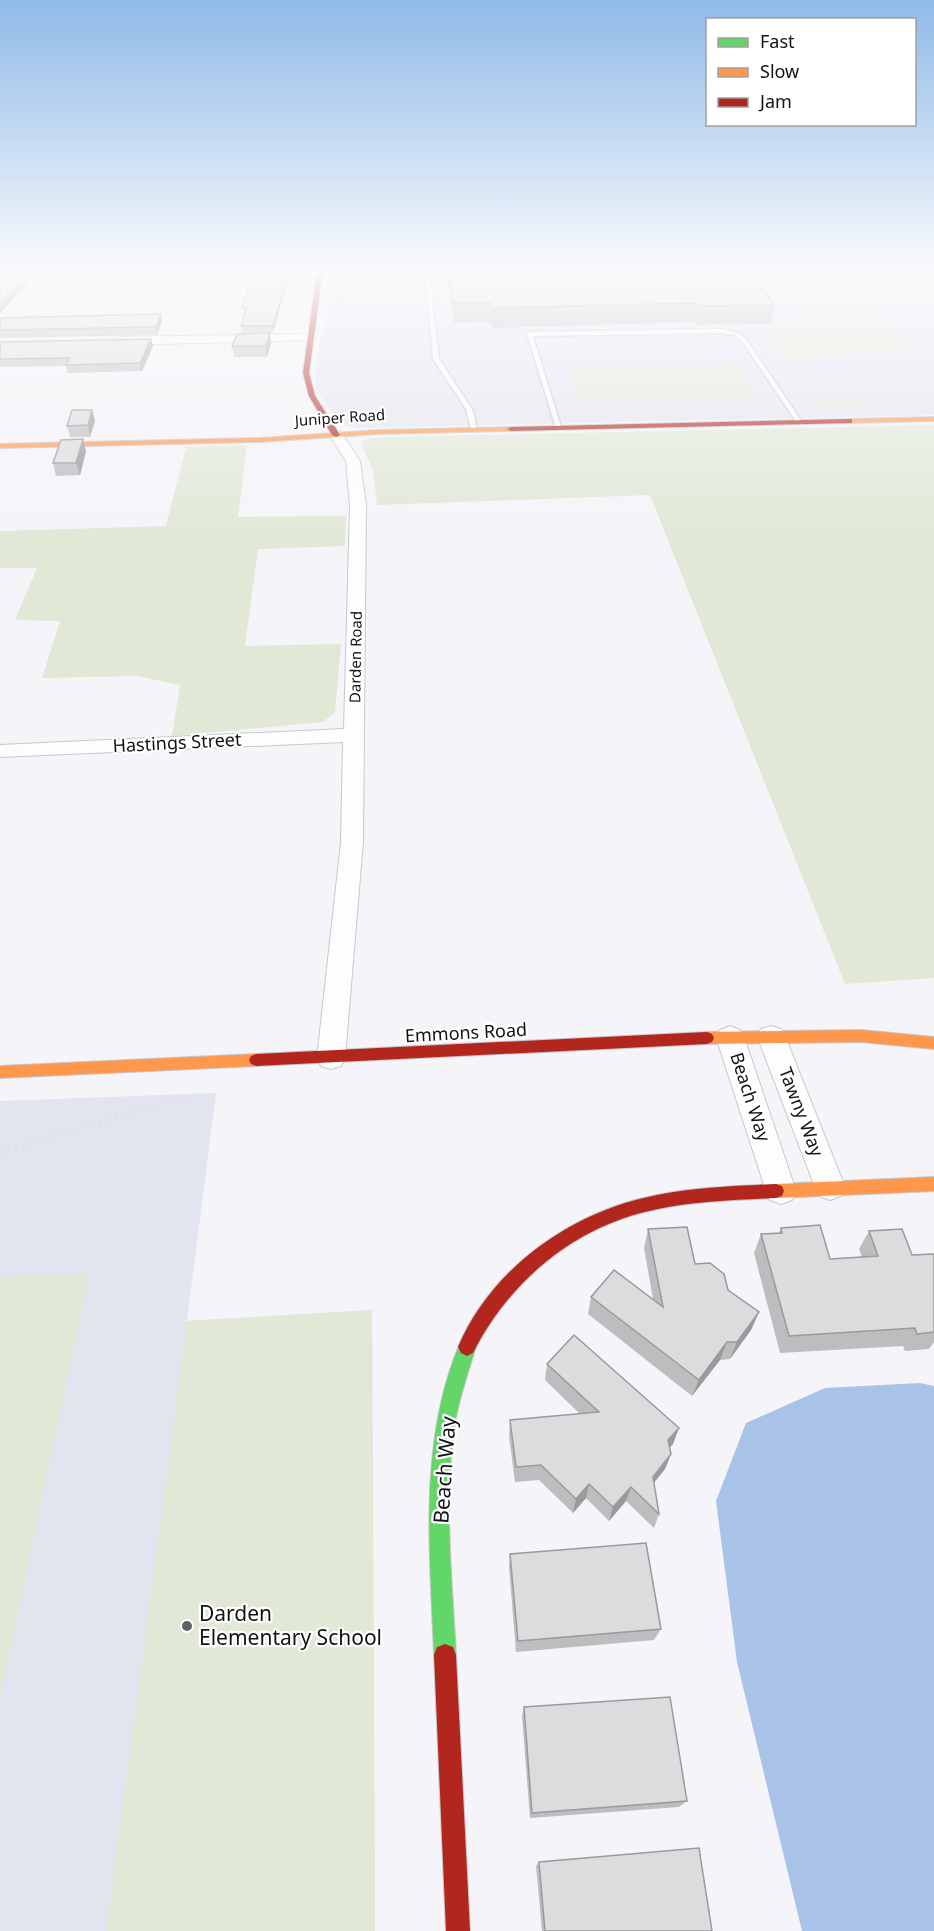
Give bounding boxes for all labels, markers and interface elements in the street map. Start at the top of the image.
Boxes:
legend [706,18,916,126]
text: Fast [760,29,795,53]
text: Slow [760,59,799,83]
text: Jam [758,89,792,113]
street label: Juniper Road [292,404,386,430]
street label: Darden Road [344,611,366,703]
street label: Hastings Street [112,727,242,757]
street label: Emmons Road [404,1017,528,1047]
street label: Beach Way [725,1049,777,1145]
street label: Tawny Way [774,1064,830,1160]
street label: Beach Way [426,1415,462,1524]
place label: Darden Elementary School [199,1599,382,1651]
marker: Darden Elementary School [180,1619,194,1633]

